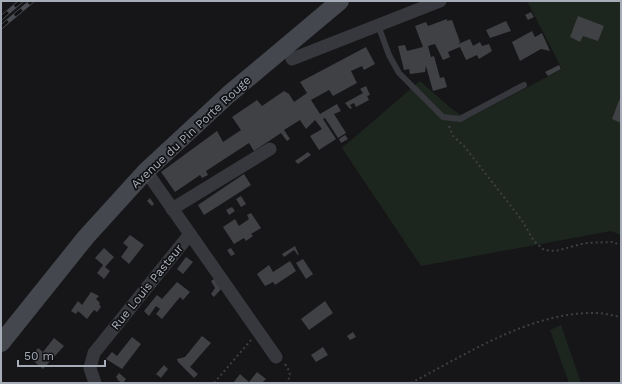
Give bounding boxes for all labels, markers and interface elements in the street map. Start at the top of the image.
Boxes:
street label: Avenue du Pin Porte Rouge [128,73,254,191]
street label: Rue Louis Pasteur [108,241,186,333]
scale bar [18,342,105,368]
text: 50 m [24,349,54,363]

